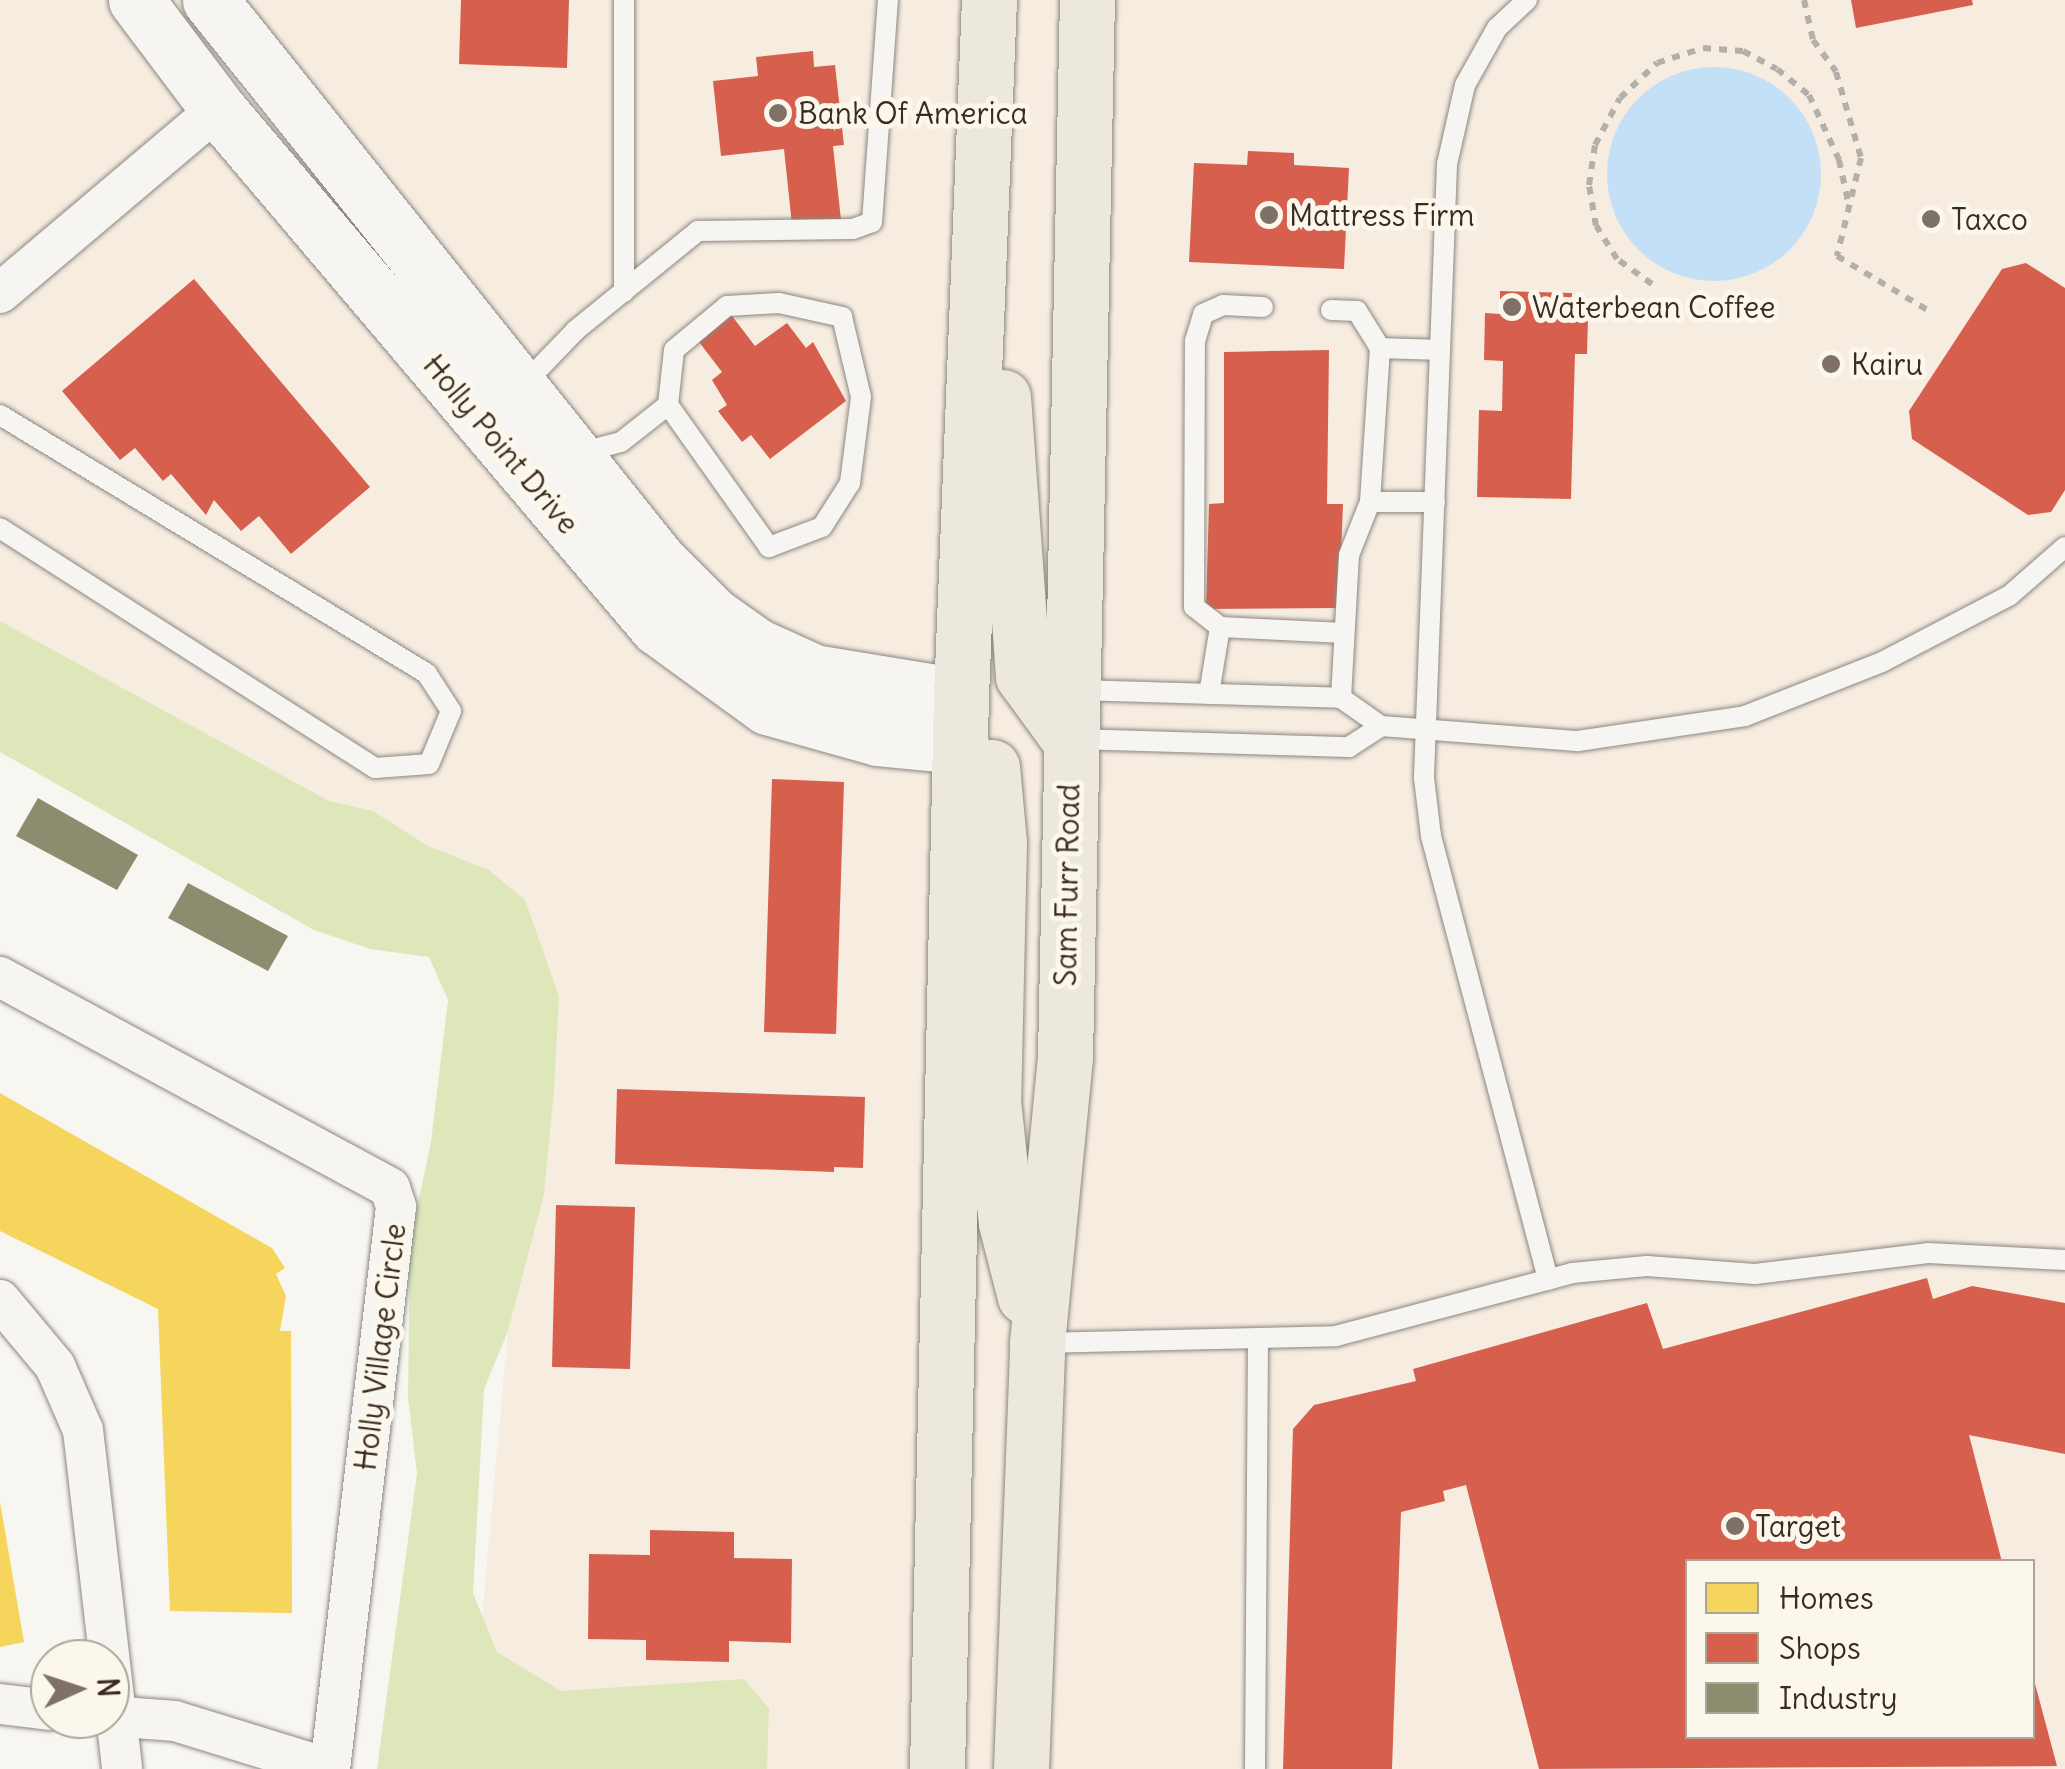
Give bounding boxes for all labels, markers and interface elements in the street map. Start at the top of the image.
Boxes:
place label: Bank Of America [798,95,1028,131]
marker: Bank Of America [767,102,789,124]
place label: Mattress Firm [1289,197,1475,233]
place label: Taxco [1951,201,2028,237]
marker: Mattress Firm [1258,204,1280,226]
marker: Taxco [1920,208,1942,230]
place label: Waterbean Coffee [1532,289,1775,325]
marker: Waterbean Coffee [1501,296,1523,318]
place label: Kairu [1851,346,1923,382]
street label: Holly Point Drive [416,347,586,541]
marker: Kairu [1820,353,1842,375]
street label: Sam Furr Road [1047,783,1087,987]
street label: Holly Village Circle [347,1221,413,1473]
place label: Target [1755,1508,1841,1544]
marker: Target [1724,1515,1746,1537]
legend [1685,1559,2035,1739]
text: Homes [1779,1579,1874,1617]
text: Shops [1779,1629,1861,1667]
north arrow [30,1639,130,1739]
text: N [89,1677,126,1698]
text: Industry [1779,1679,1897,1717]

